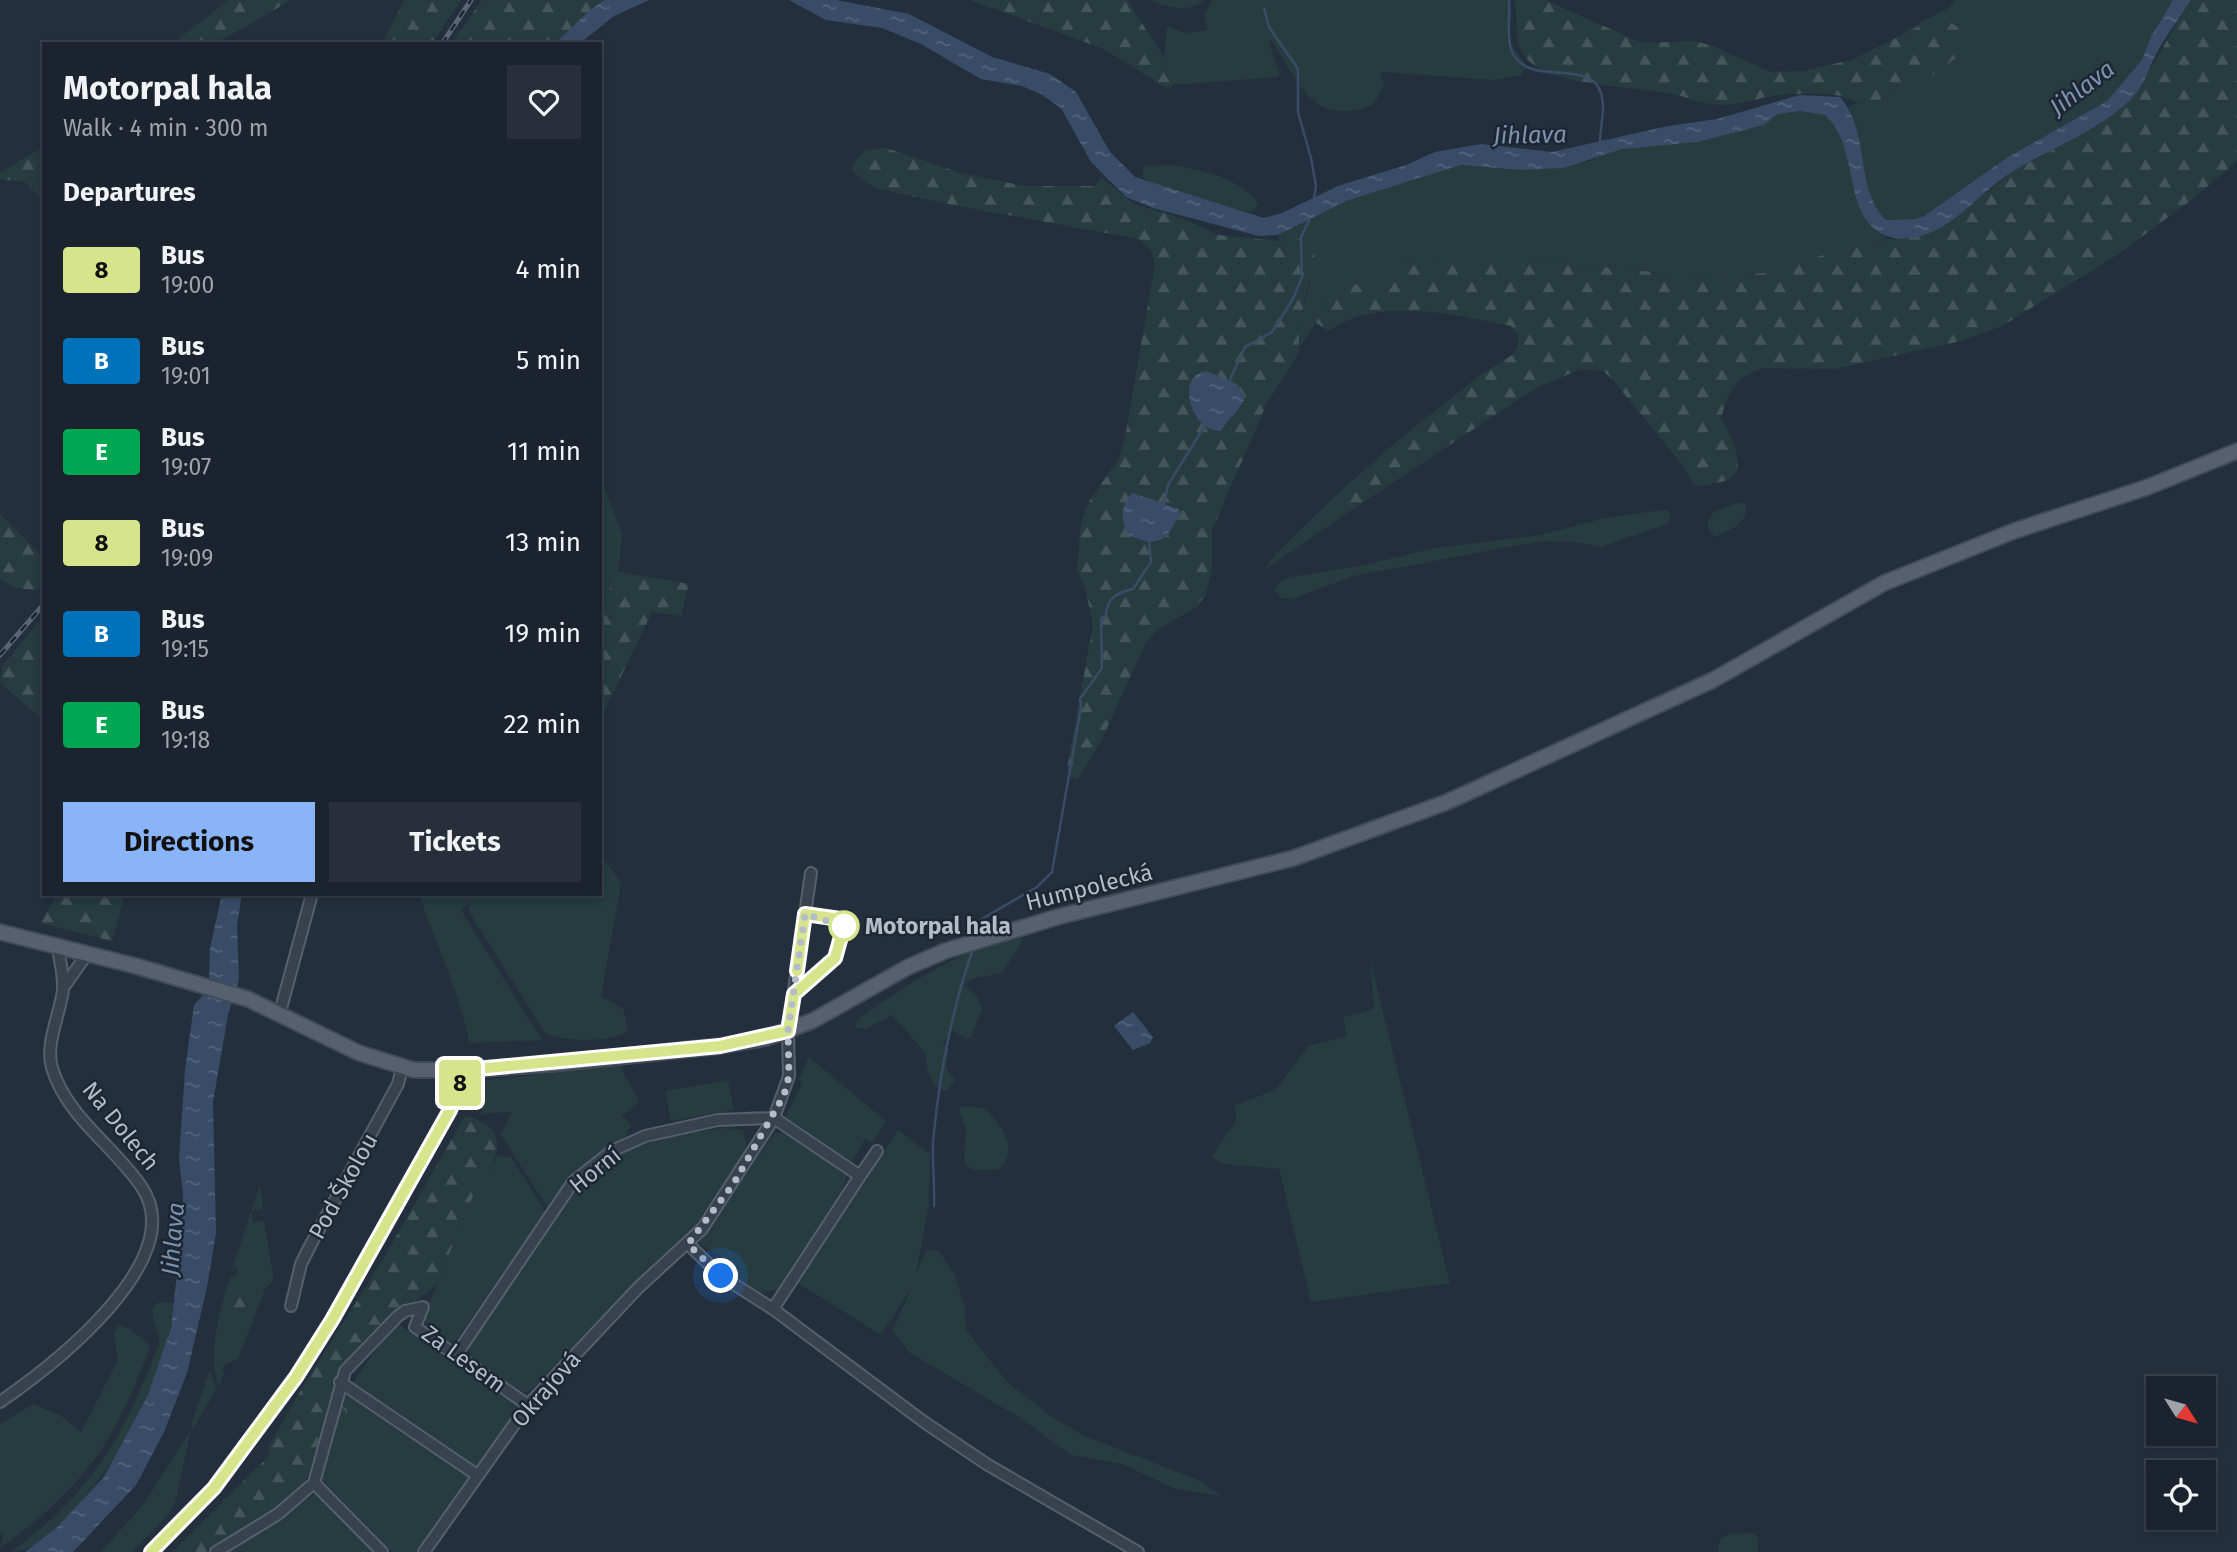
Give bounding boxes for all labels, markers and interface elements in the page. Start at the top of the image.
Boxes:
water label: Jihlava [2043,55,2120,122]
button: heart [507,65,581,139]
text: Motorpal hala [63,68,272,108]
text: Walk · 4 min · 300 m [63,114,268,142]
water label: Jihlava [1491,120,1567,150]
text: Departures [63,177,196,208]
text: Bus [161,240,204,271]
text: 4 min [515,254,581,285]
text: 8 [95,256,108,284]
text: 19:00 [161,271,214,299]
text: Bus [161,331,204,362]
text: 5 min [516,345,581,376]
text: B [94,347,109,375]
text: 19:01 [161,362,211,390]
text: Bus [161,422,204,453]
text: 11 min [507,436,581,467]
text: E [95,438,108,466]
text: 19:07 [161,453,211,481]
text: Bus [161,513,204,544]
text: 13 min [505,527,581,558]
text: 8 [95,529,108,557]
text: 19:09 [161,544,213,572]
text: Bus [161,604,204,635]
text: 19 min [504,618,581,649]
text: B [94,620,109,648]
text: 19:15 [161,635,209,663]
text: Bus [161,695,204,726]
text: 22 min [504,709,581,740]
text: E [95,711,108,739]
text: 19:18 [161,726,210,754]
button: Directions [63,802,315,882]
button: Tickets [329,802,581,882]
street label: Humpolecká [1023,858,1155,916]
marker: Motorpal hala [829,911,859,941]
place label: Motorpal hala [865,912,1011,940]
line badge: 8 [437,1060,483,1106]
text: 8 [453,1069,467,1097]
street label: Na Dolech [77,1076,165,1176]
street label: Pod Školou [302,1128,384,1244]
street label: Horní [564,1141,626,1199]
water label: Jihlava [156,1201,190,1279]
your location [703,1258,738,1293]
street label: Za Lesem [417,1319,511,1399]
street label: Okrajová [505,1345,587,1433]
north arrow [2146,1376,2216,1446]
map controls [2146,1376,2216,1530]
button: locate [2146,1460,2216,1530]

